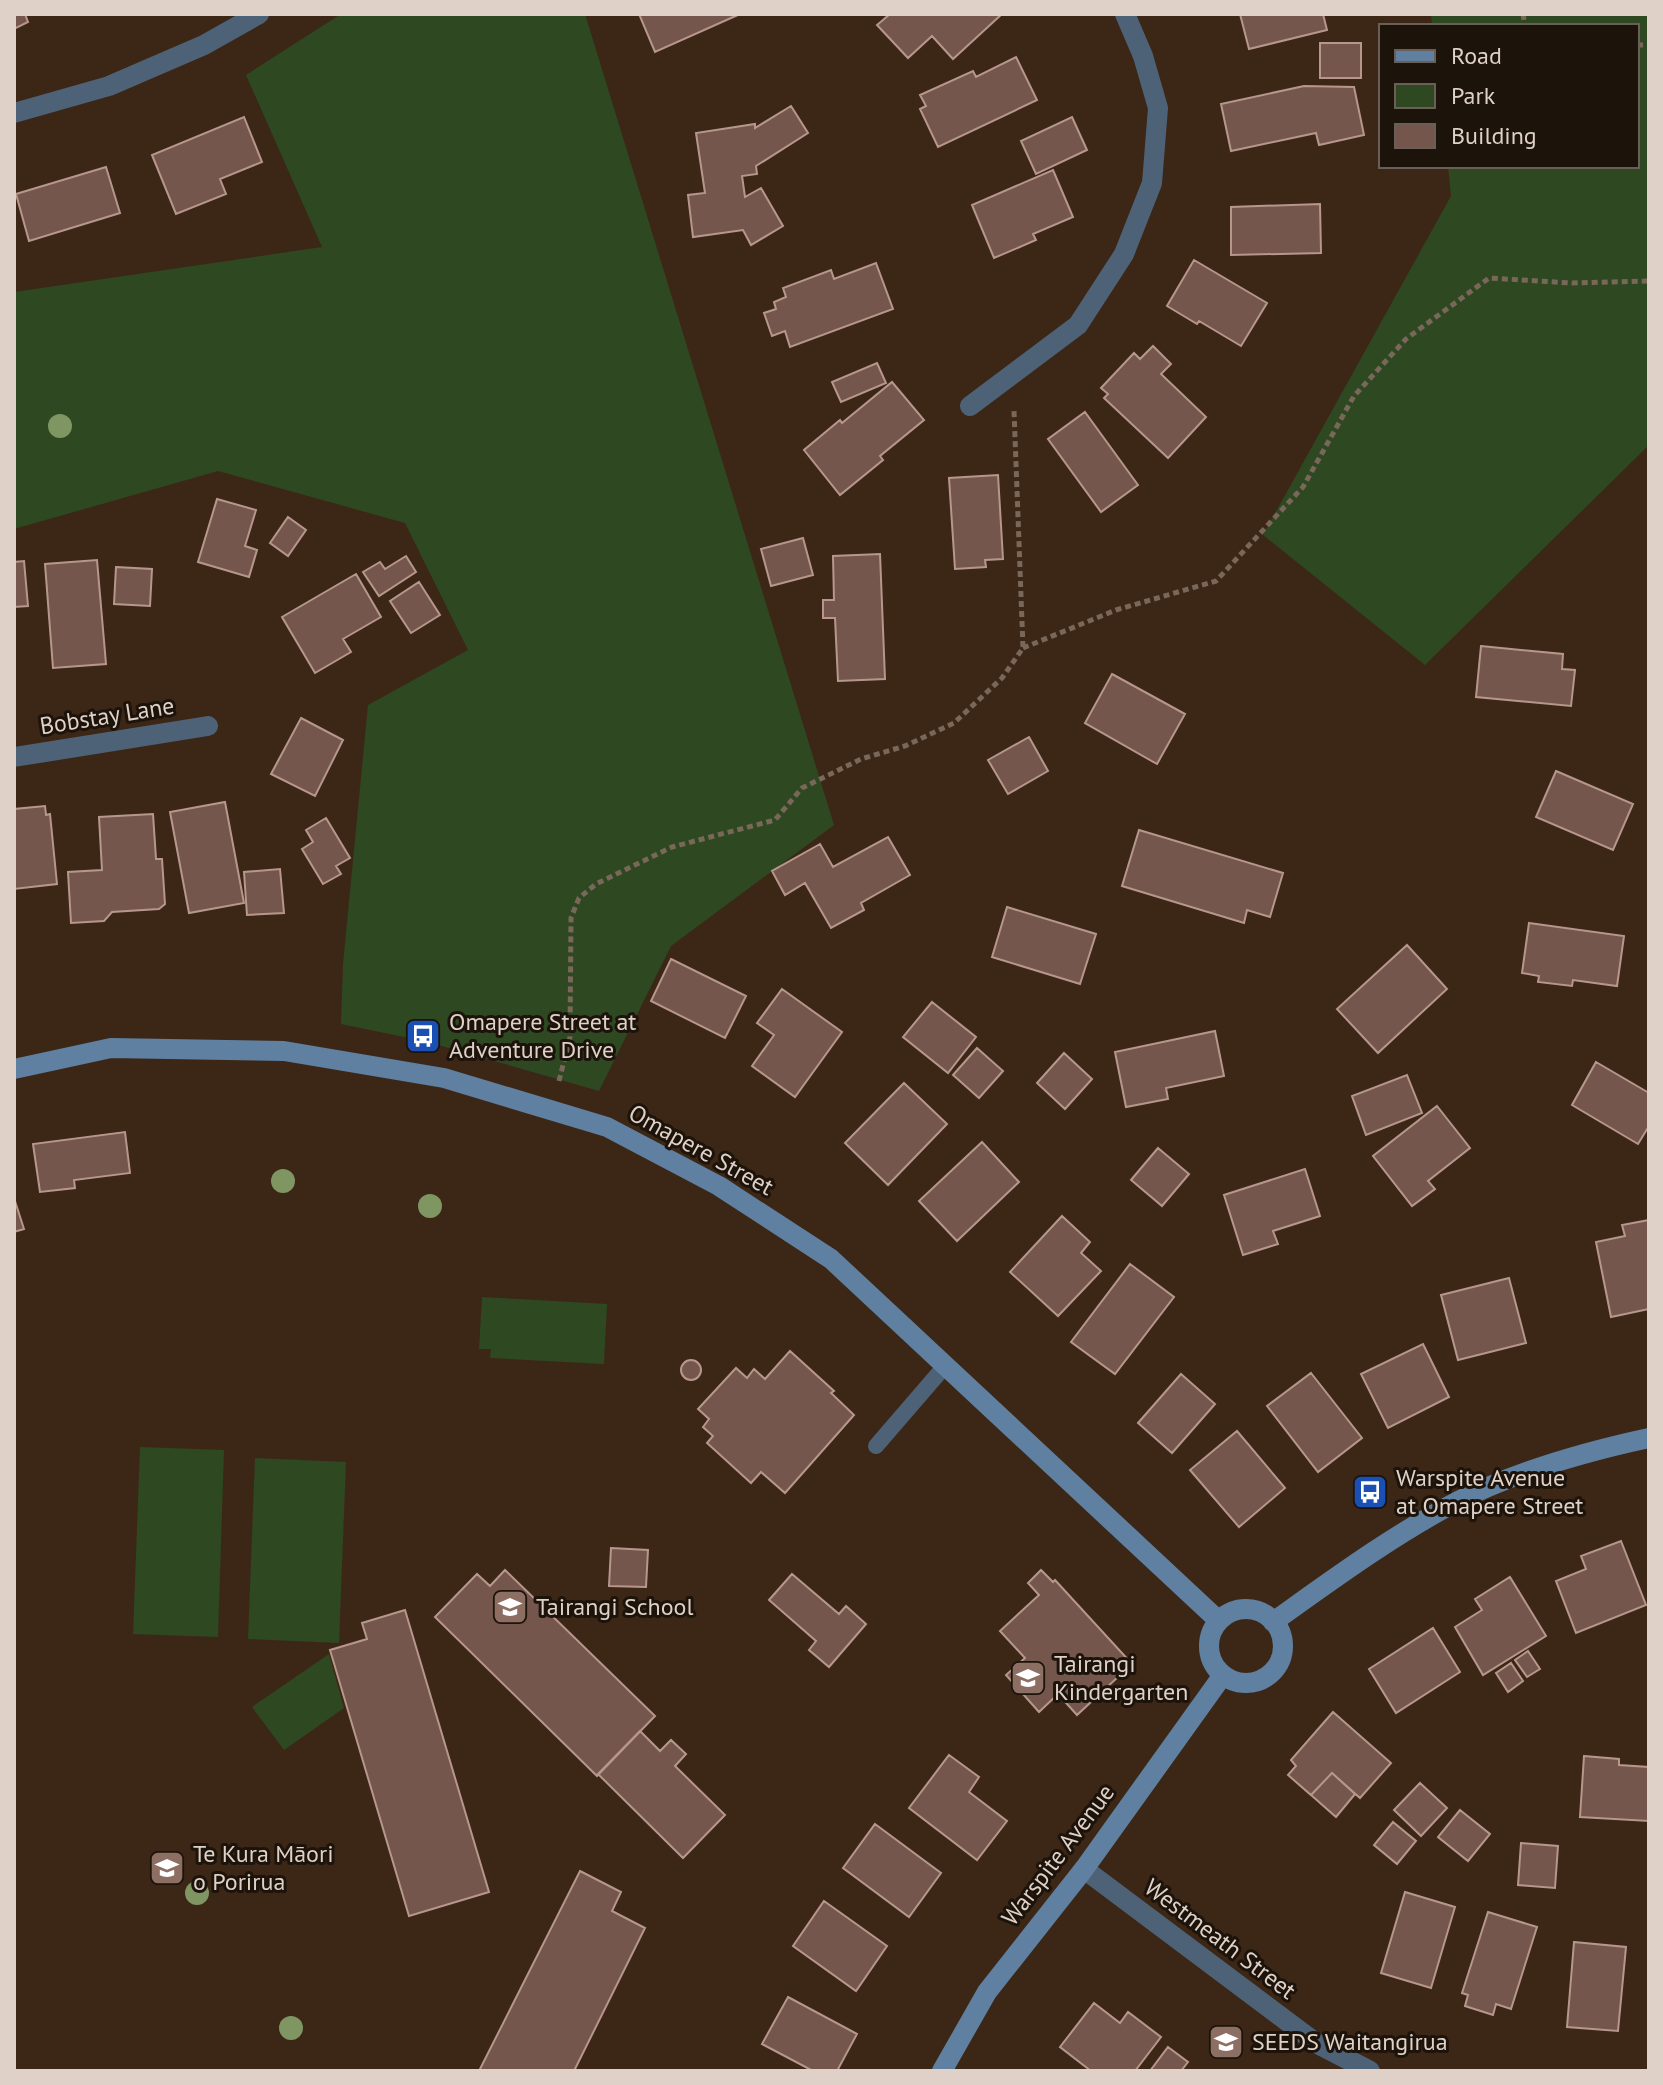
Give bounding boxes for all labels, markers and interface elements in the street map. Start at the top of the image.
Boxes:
legend [1379,24,1639,168]
text: Road [1451,40,1502,71]
text: Park [1451,80,1496,111]
text: Building [1451,120,1537,151]
street label: Bobstay Lane [37,690,176,741]
place label: Omapere Street at Adventure Drive [449,1006,637,1065]
bus stop icon: Omapere Street at Adventure Drive [404,1017,442,1055]
street label: Omapere Street [623,1097,779,1202]
place label: Warspite Avenue at Omapere Street [1396,1462,1584,1521]
bus stop icon: Warspite Avenue at Omapere Street [1351,1473,1389,1511]
school or university icon: Tairangi School [491,1588,529,1626]
place label: Tairangi School [536,1591,694,1622]
place label: Tairangi Kindergarten [1054,1648,1188,1707]
school or university icon: Tairangi Kindergarten [1009,1659,1047,1697]
street label: Warspite Avenue [994,1778,1121,1932]
place label: Te Kura Māori o Porirua [193,1838,334,1897]
school or university icon: Te Kura Māori o Porirua [148,1849,186,1887]
street label: Westmeath Street [1138,1871,1302,2006]
school or university icon: SEEDS Waitangirua [1207,2023,1245,2061]
place label: SEEDS Waitangirua [1252,2026,1448,2057]

